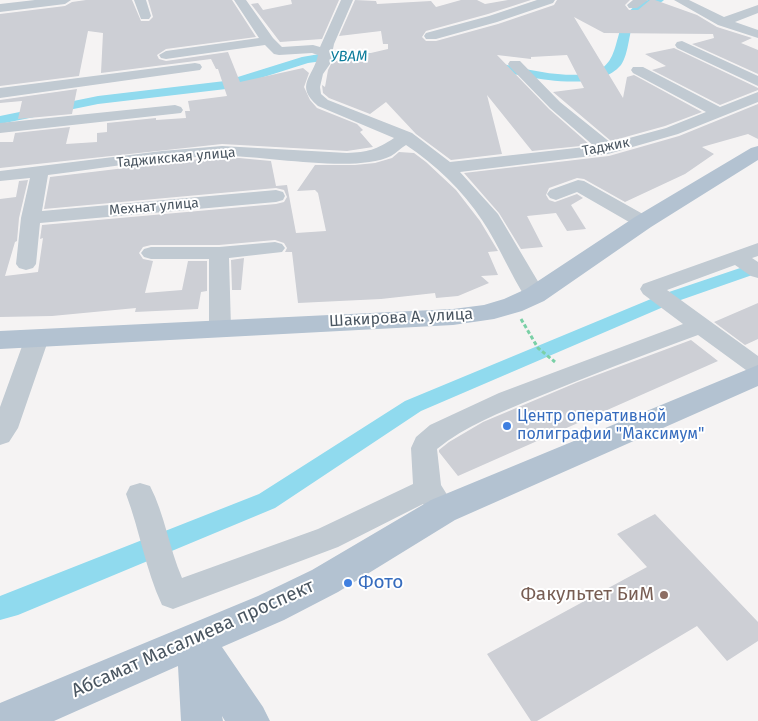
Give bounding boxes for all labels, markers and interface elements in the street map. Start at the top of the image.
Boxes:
water label: УВАМ [330,48,368,66]
street label: Таджик [581,134,631,160]
street label: Таджикская улица [116,144,236,172]
street label: Мехнат улица [109,195,199,219]
street label: Шакирова А. улица [329,305,473,331]
place label: Центр оперативной полиграфии "Максимум" [517,407,704,445]
marker: Центр оперативной полиграфии "Максимум" [501,420,513,432]
place label: Фото [358,572,403,594]
street label: Абсамат Масалиева проспект [68,575,318,703]
marker: Фото [342,577,354,589]
place label: Факультет БиМ [520,584,654,606]
marker: Факультет БиМ [658,589,670,601]

